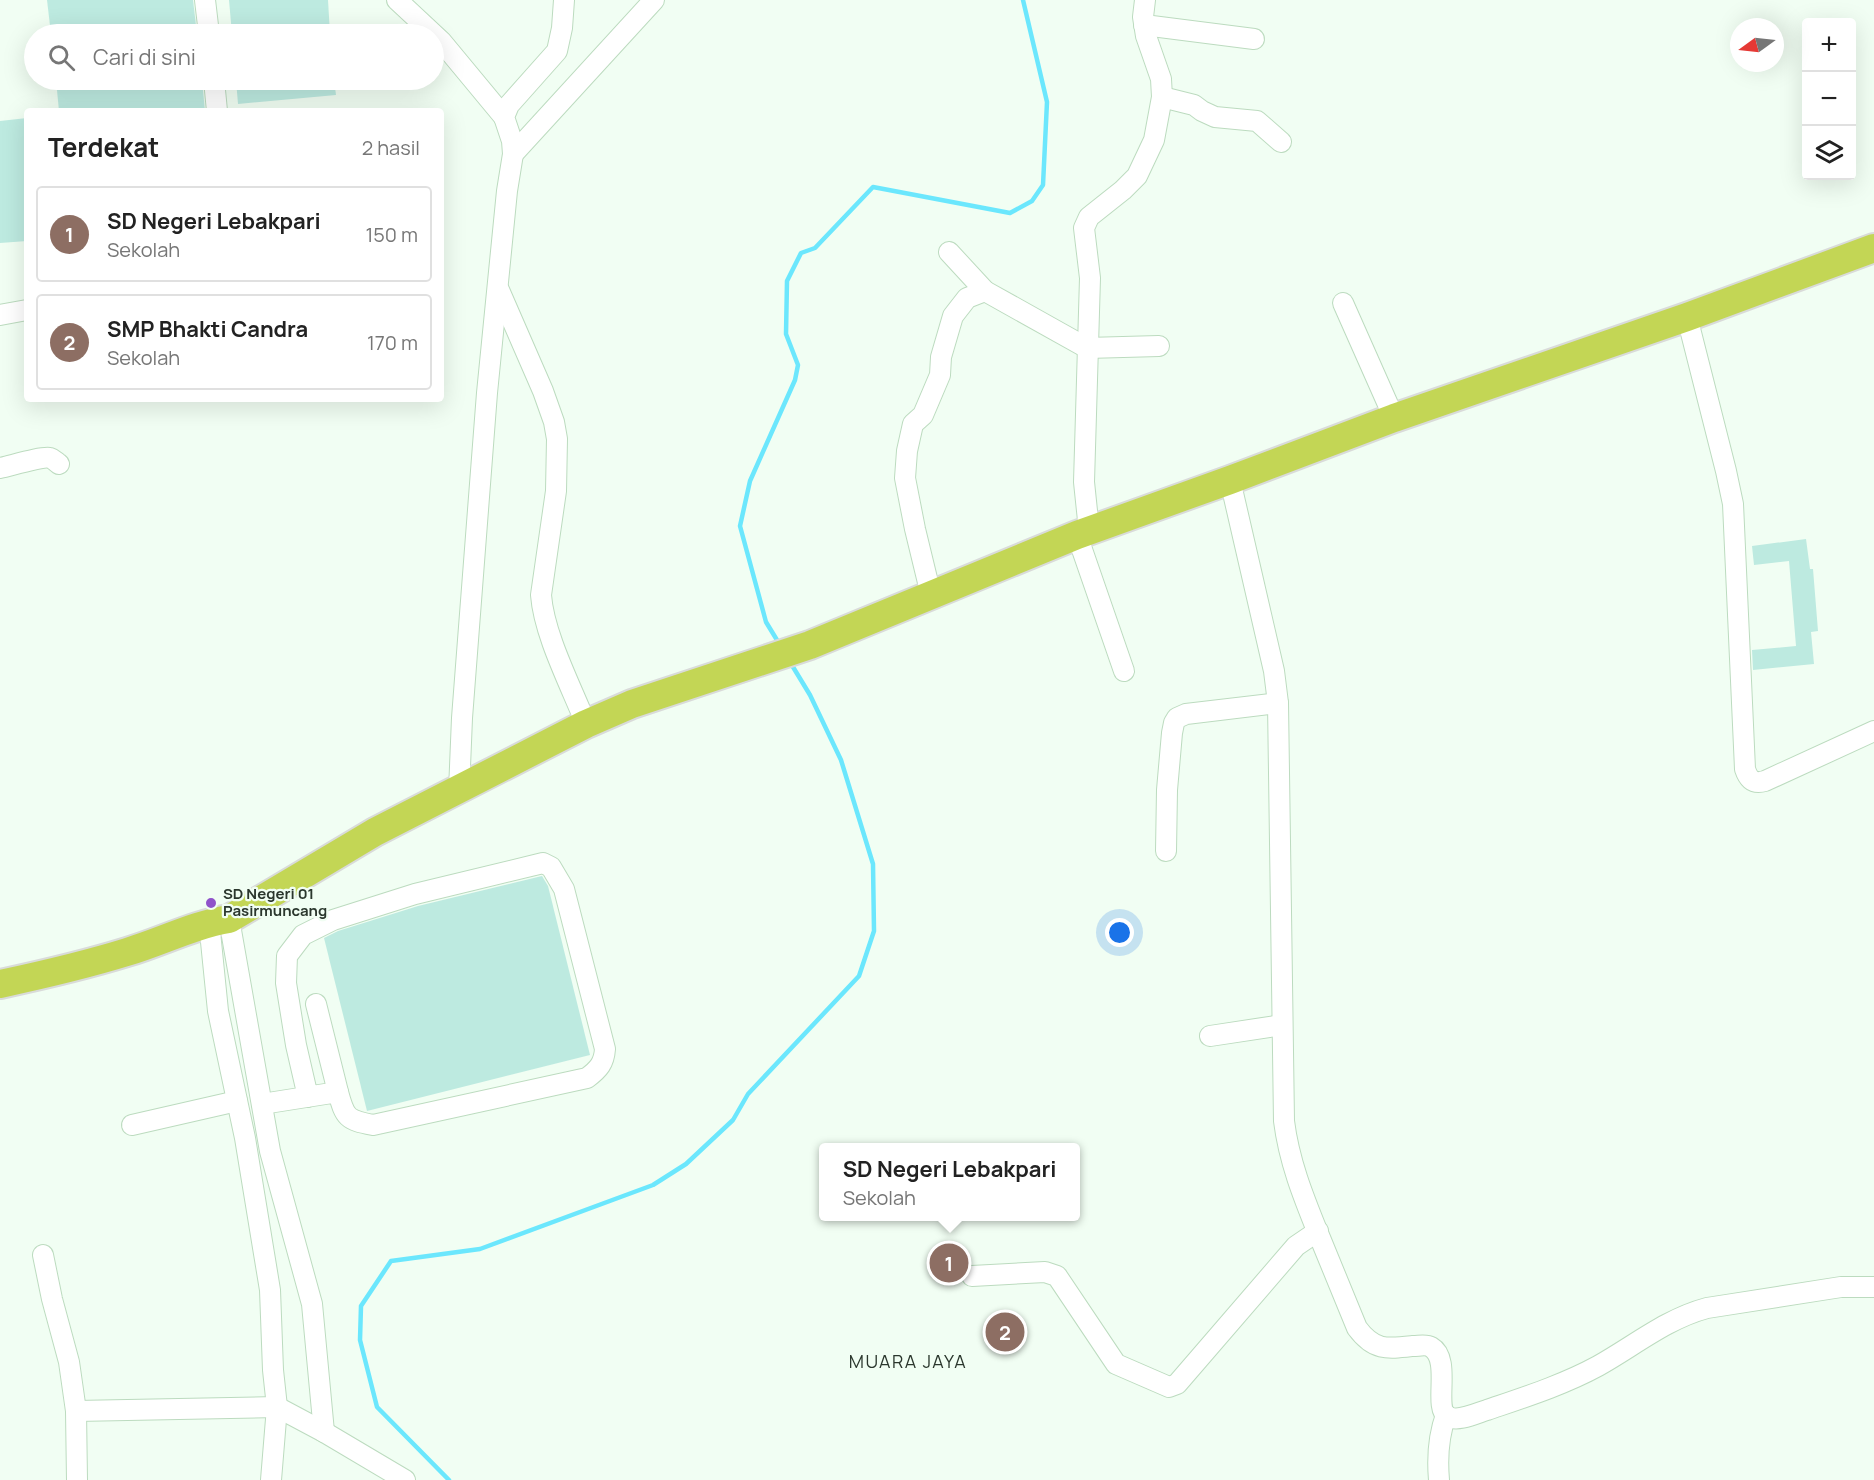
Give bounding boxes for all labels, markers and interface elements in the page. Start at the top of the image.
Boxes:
north arrow [1730,18,1784,72]
map controls [1802,18,1856,180]
button: + [1802,18,1856,72]
search box [24,24,444,90]
icon: search [45,41,78,74]
text: Cari di sini [93,42,196,72]
button: − [1802,72,1856,126]
button: layers [1802,126,1856,180]
text: Terdekat [48,129,159,165]
text: 2 hasil [362,134,420,161]
text: SD Negeri Lebakpari [107,206,321,236]
text: 1 [65,221,74,248]
text: 150 m [365,221,418,248]
text: Sekolah [107,236,180,263]
text: SMP Bhakti Candra [107,314,308,344]
text: 2 [64,329,75,356]
text: 170 m [367,329,418,356]
text: Sekolah [107,344,180,371]
place label: SD Negeri 01 Pasirmuncang [223,883,327,921]
marker: SD Negeri 01 Pasirmuncang [204,896,218,910]
your location [1105,918,1134,947]
popup [819,1143,1080,1221]
text: SD Negeri Lebakpari [843,1154,1056,1184]
text: Sekolah [843,1184,916,1211]
pin: 1 [930,1240,968,1286]
pin: 2 [986,1310,1024,1354]
district label: MUARA JAYA [849,1349,967,1373]

